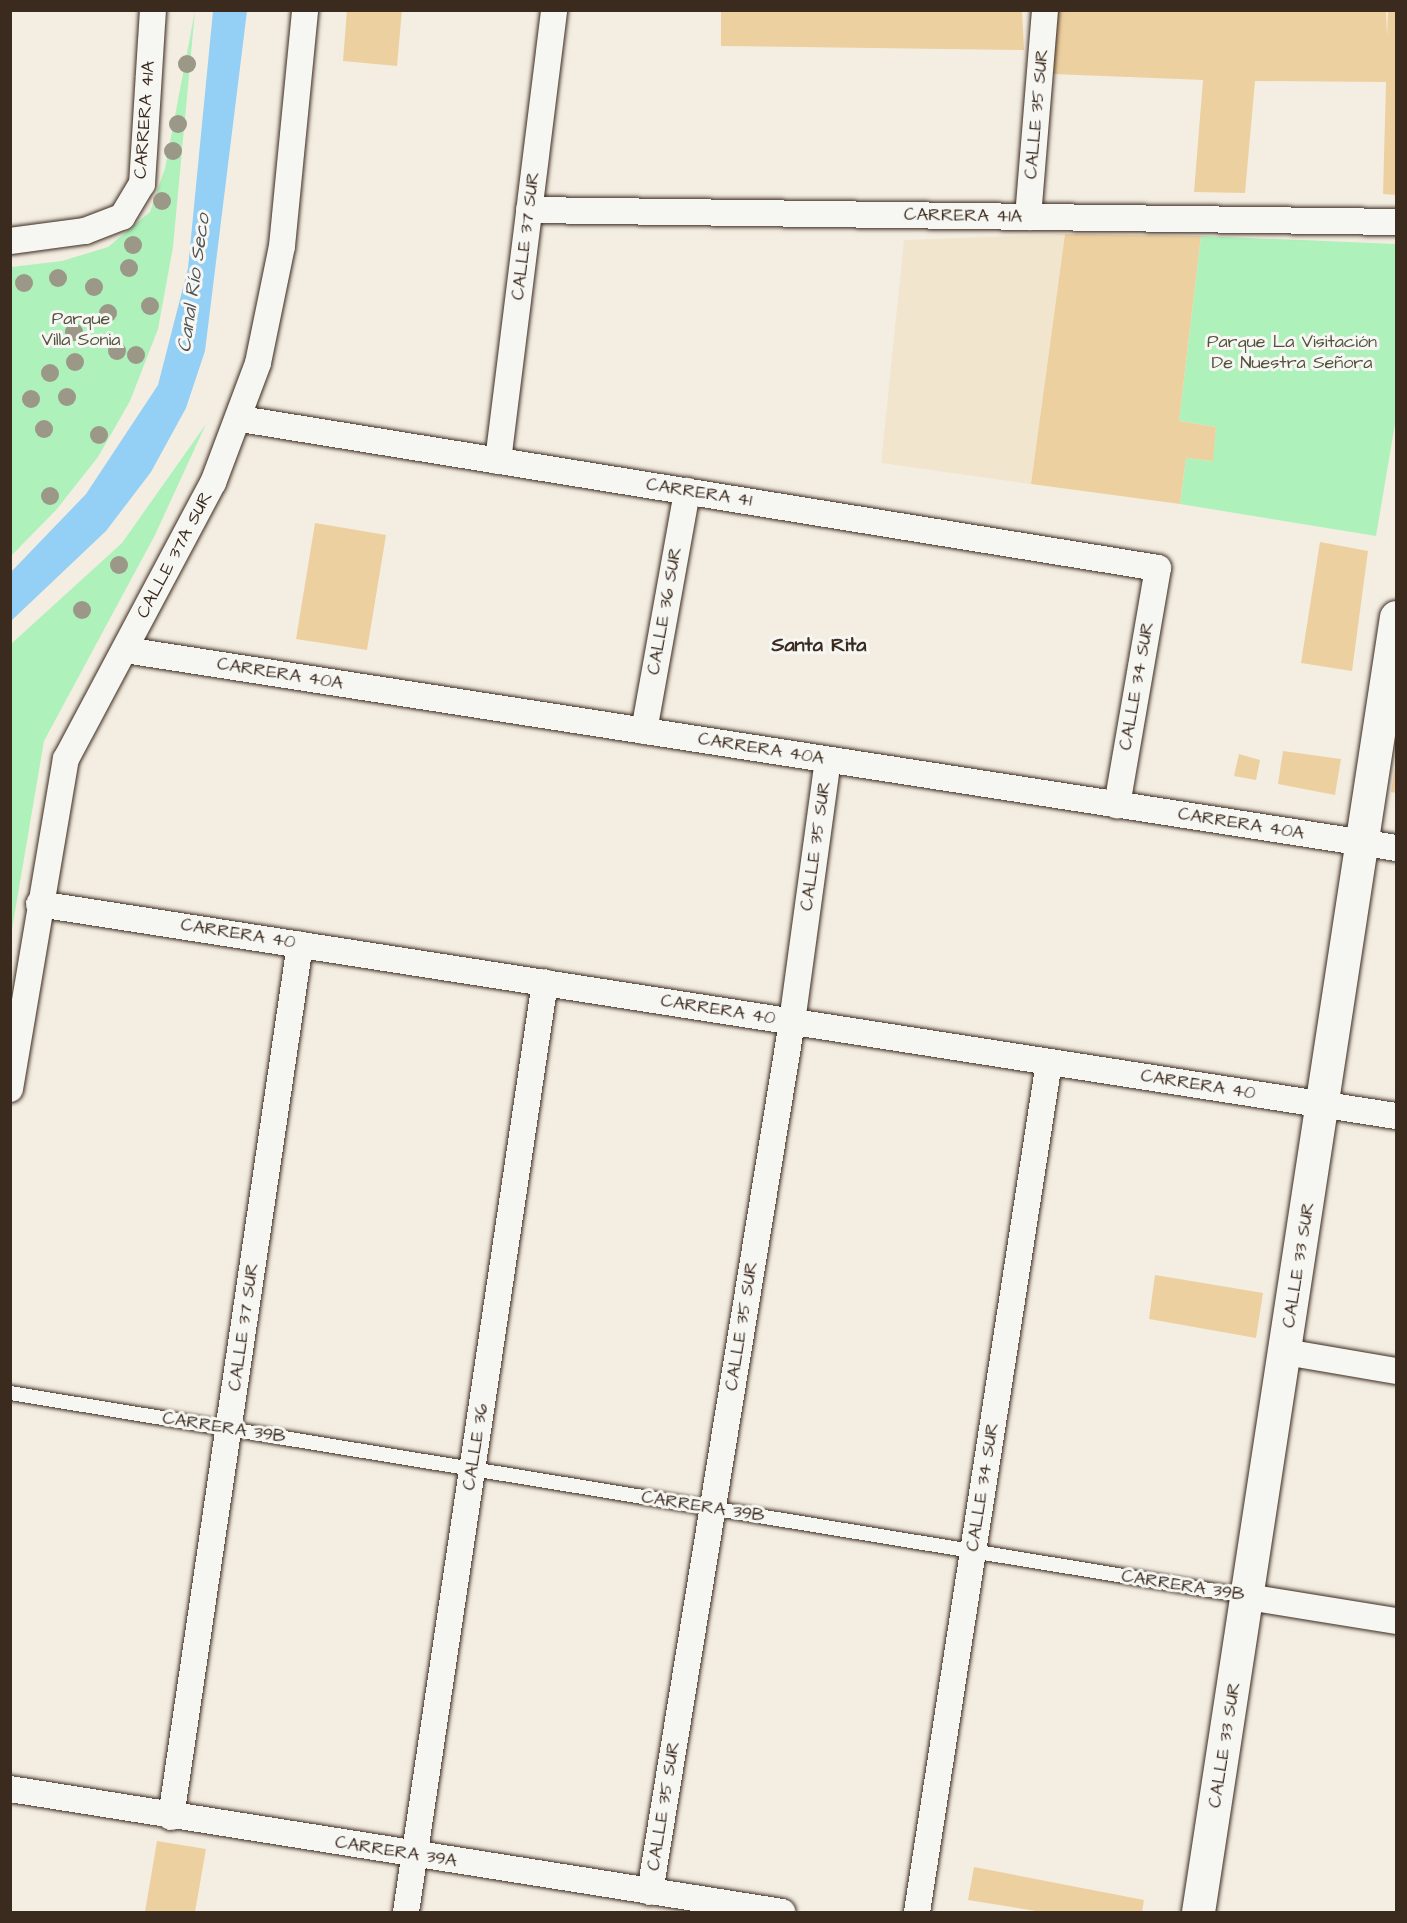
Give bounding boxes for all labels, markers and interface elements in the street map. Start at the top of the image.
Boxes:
street label: CALLE 35 SUR [1021,48,1053,180]
street label: CARRERA 41A [130,60,160,180]
street label: CALLE 37 SUR [507,171,545,301]
street label: CARRERA 41A [904,204,1022,228]
water label: Canal Río Seco [172,212,216,354]
park label: Parque Villa Sonia [42,309,120,352]
park label: Parque La Visitación De Nuestra Señora [1207,332,1377,374]
street label: CARRERA 41 [645,474,753,512]
street label: CALLE 37A SUR [132,488,218,622]
street label: CALLE 36 SUR [643,545,687,677]
street label: CALLE 34 SUR [1115,620,1159,752]
district label: Santa Rita [772,633,866,657]
street label: CARRERA 40A [215,653,345,695]
street label: CARRERA 40A [696,728,826,770]
street label: CALLE 35 SUR [796,780,836,912]
street label: CARRERA 40A [1176,803,1306,845]
street label: CARRERA 40 [179,914,297,954]
street label: CARRERA 40 [659,990,777,1030]
street label: CARRERA 40 [1139,1065,1257,1105]
street label: CALLE 33 SUR [1278,1201,1320,1329]
street label: CALLE 35 SUR [721,1260,763,1392]
street label: CALLE 37 SUR [224,1262,264,1392]
street label: CALLE 36 [458,1402,494,1492]
street label: CARRERA 39B [161,1408,287,1448]
street label: CALLE 34 SUR [962,1421,1004,1553]
street label: CARRERA 39B [640,1487,766,1527]
street label: CARRERA 39B [1120,1566,1246,1606]
street label: CALLE 33 SUR [1204,1681,1246,1809]
street label: CALLE 35 SUR [643,1740,685,1872]
street label: CARRERA 39A [334,1832,458,1872]

